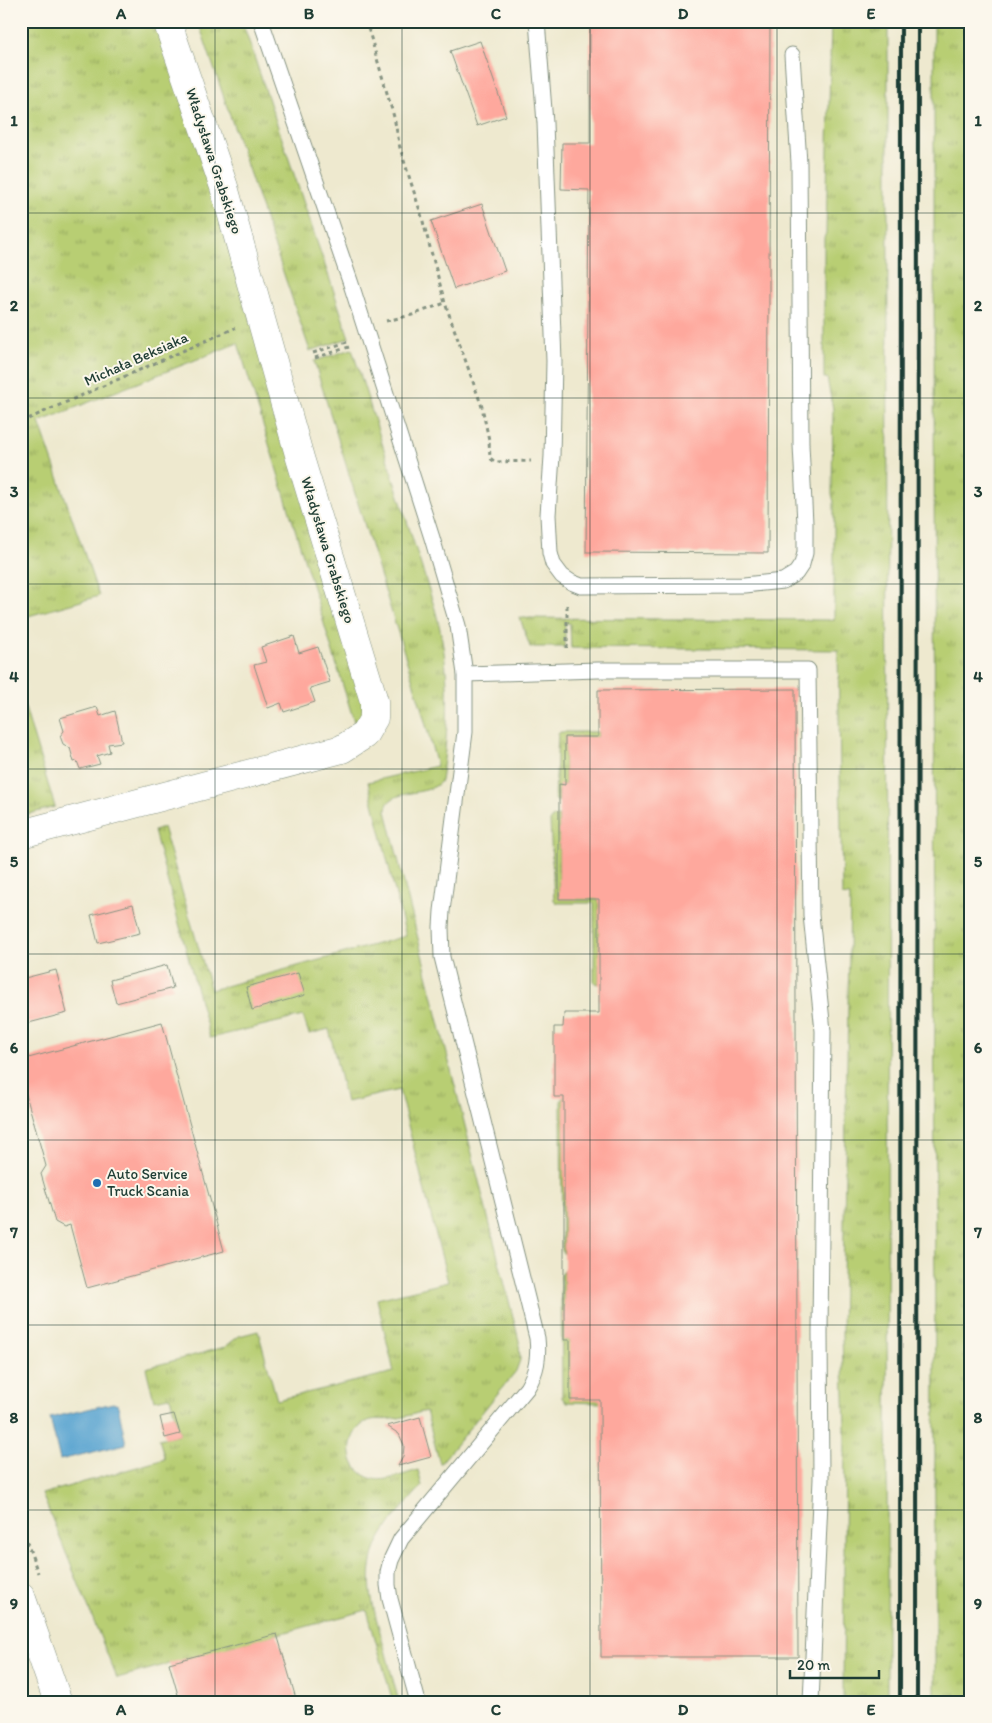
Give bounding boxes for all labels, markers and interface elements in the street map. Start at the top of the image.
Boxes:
text: A [115,4,127,23]
text: B [304,4,315,23]
text: C [491,4,502,23]
text: D [678,4,689,23]
text: E [867,4,876,23]
street label: Władysława Grabskiego [182,86,246,236]
text: 1 [10,111,18,130]
text: 1 [974,111,982,130]
text: 2 [10,296,19,315]
text: 2 [974,296,983,315]
street label: Michała Beksiaka [81,328,191,390]
street label: Władysława Grabskiego [297,474,359,626]
text: 3 [10,482,19,501]
text: 3 [974,482,983,501]
text: 4 [9,667,19,686]
text: 4 [973,667,983,686]
text: 5 [10,852,19,871]
text: 5 [974,852,983,871]
text: 6 [10,1038,19,1057]
text: 6 [974,1038,983,1057]
place label: Auto Service Truck Scania [107,1165,189,1200]
marker: Auto Service Truck Scania [91,1177,103,1189]
text: 7 [9,1223,18,1242]
text: 7 [973,1223,982,1242]
text: 8 [10,1408,19,1427]
text: 8 [974,1408,983,1427]
text: 9 [10,1594,18,1613]
text: 9 [974,1594,982,1613]
scale bar [790,1648,878,1680]
text: 20 m [797,1656,831,1674]
text: A [115,1700,127,1719]
text: B [304,1700,315,1719]
text: C [491,1700,502,1719]
text: D [678,1700,689,1719]
text: E [867,1700,876,1719]

